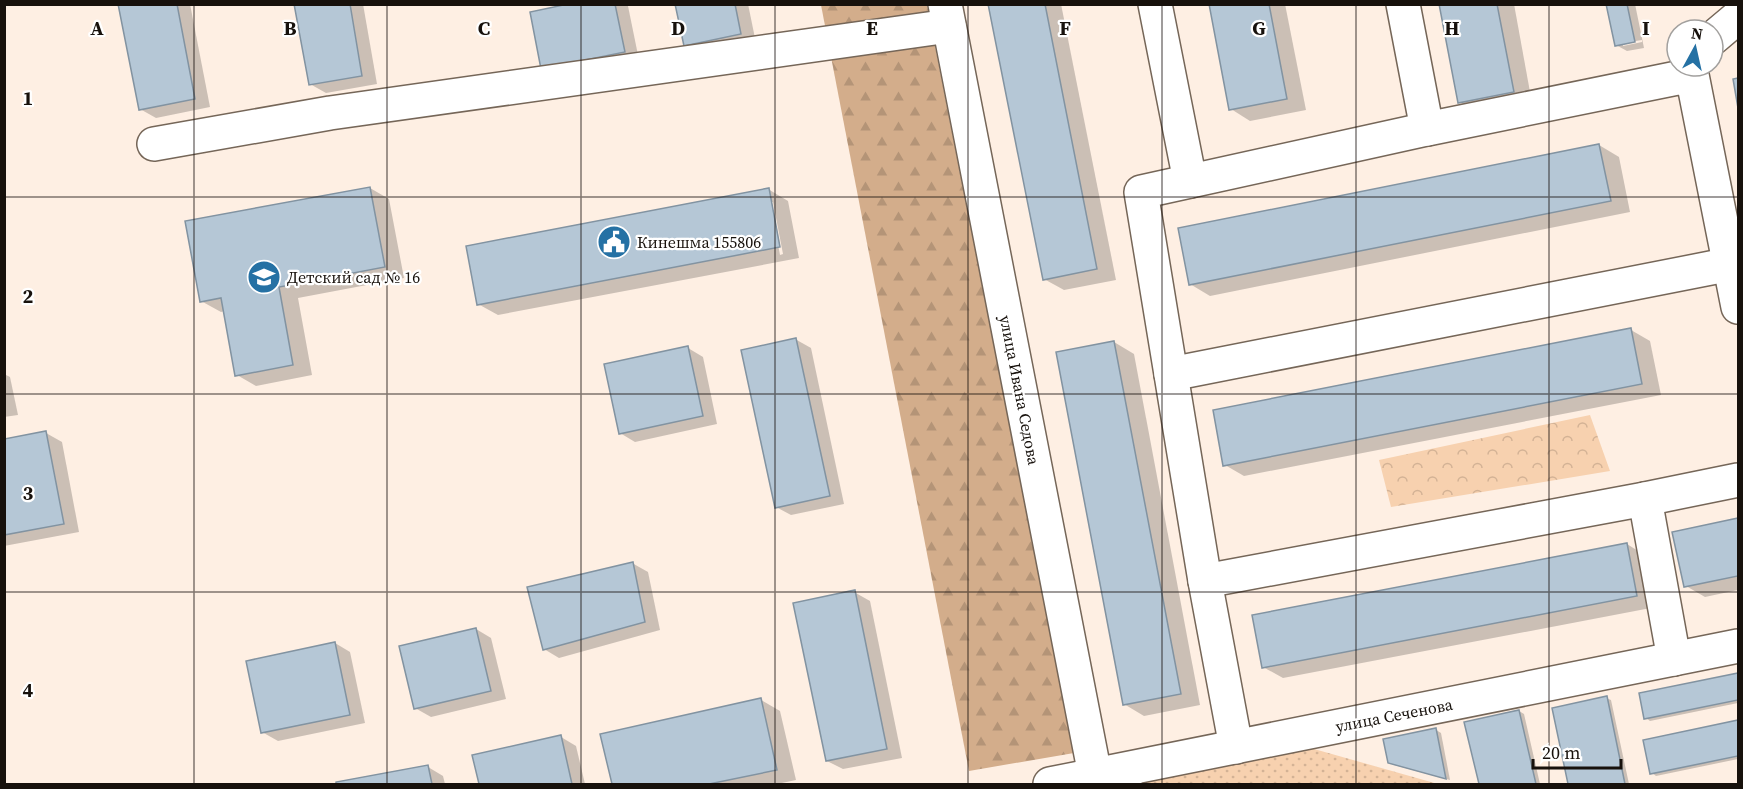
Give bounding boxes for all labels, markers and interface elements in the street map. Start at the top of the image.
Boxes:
text: A [90,14,104,42]
text: B [283,14,297,42]
text: C [478,14,490,42]
text: D [671,14,685,42]
text: E [866,14,878,42]
text: F [1059,14,1071,42]
text: G [1252,14,1266,42]
text: H [1444,14,1460,42]
text: I [1642,14,1650,42]
north arrow [1665,18,1725,78]
text: N [1690,21,1705,45]
text: 1 [23,84,33,112]
public building icon: Кинешма 155806 [596,224,632,260]
place label: Кинешма 155806 [637,231,761,253]
school or university icon: Детский сад № 16 [246,259,282,295]
place label: Детский сад № 16 [287,266,420,288]
text: 2 [23,282,34,310]
street label: улица Ивана Седова [995,313,1045,468]
text: 3 [23,479,34,507]
text: 4 [23,676,34,704]
street label: улица Сеченова [1334,693,1455,737]
scale bar [1533,732,1622,770]
text: 20 m [1542,740,1580,765]

